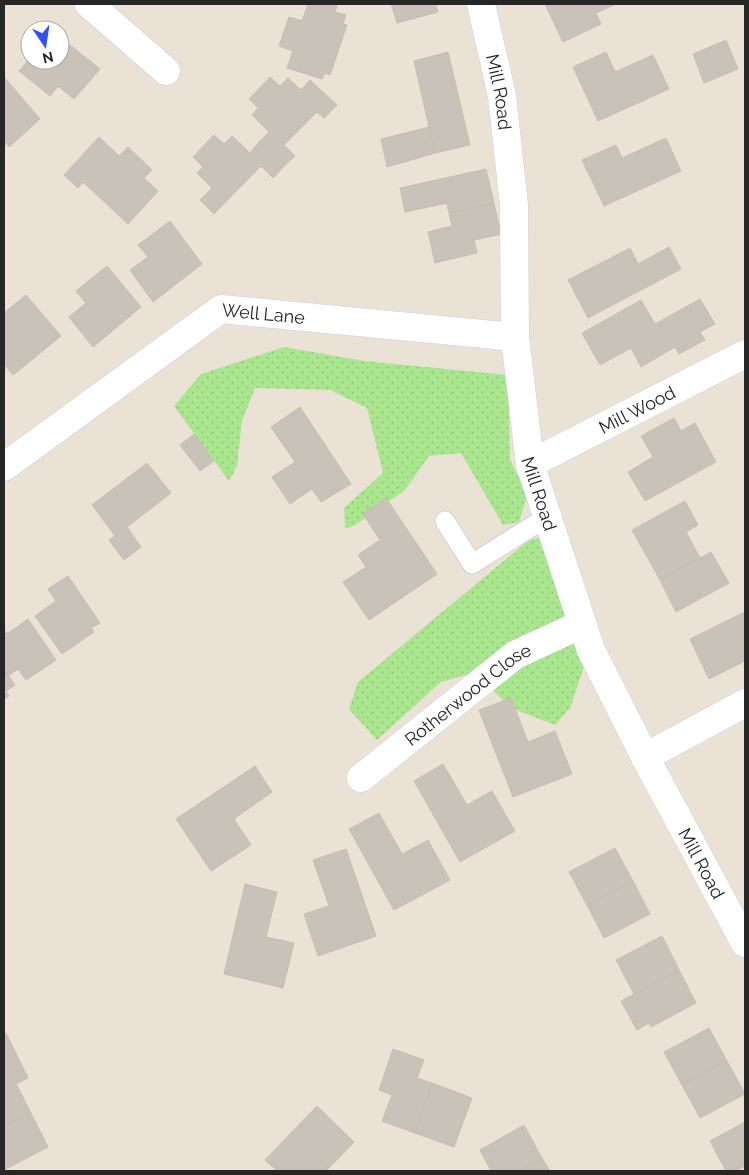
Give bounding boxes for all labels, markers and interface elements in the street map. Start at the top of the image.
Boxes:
north arrow [20,20,70,70]
text: N [41,49,55,67]
street label: Mill Road [482,52,516,131]
street label: Well Lane [221,299,306,327]
street label: Mill Wood [595,381,679,438]
street label: Mill Road [518,454,562,533]
street label: Rotherwood Close [400,639,534,749]
street label: Mill Road [675,824,729,902]

